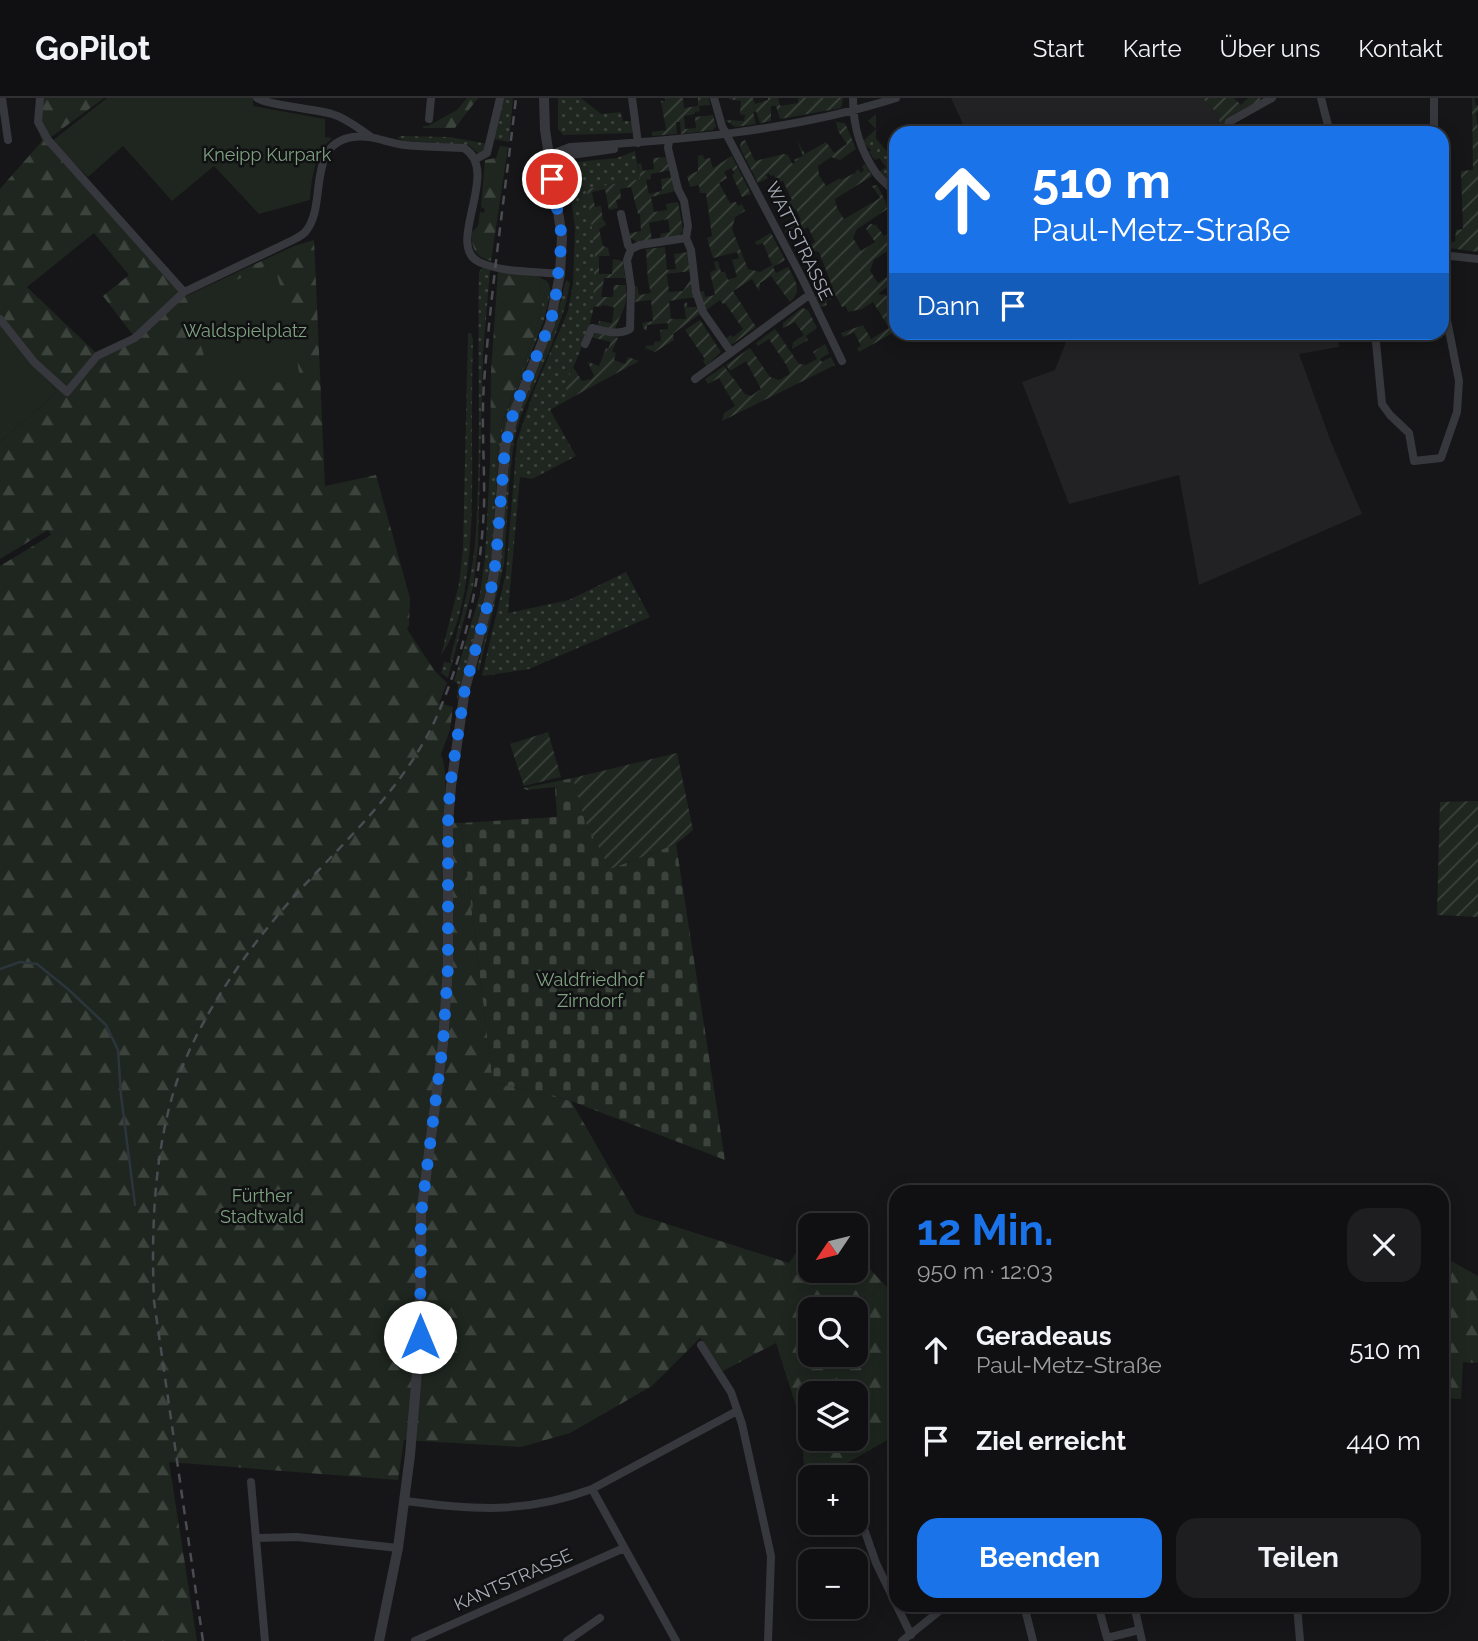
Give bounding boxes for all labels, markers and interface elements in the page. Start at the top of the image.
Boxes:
text: GoPilot [35,29,150,68]
text: Start [1033,34,1085,63]
text: Karte [1123,34,1182,63]
text: Über uns [1220,34,1320,63]
text: Kontakt [1358,34,1443,63]
park label: Kneipp Kurpark [203,144,332,165]
pin [522,149,582,209]
text: 510 m [1032,152,1171,209]
icon: ahead [917,154,1008,245]
icon: arrive [533,160,571,198]
street label: WATTSTRASSE [762,178,837,303]
text: Paul-Metz-Straße [1032,211,1291,248]
icon: arrive [994,287,1032,325]
text: Dann [917,291,980,321]
park label: Waldspielplatz [183,320,307,341]
park label: Waldfriedhof Zirndorf [536,969,645,1011]
park label: Fürther Stadtwald [220,1185,304,1227]
text: 12 Min. [917,1206,1053,1255]
button: close [1347,1208,1421,1282]
north arrow [798,1213,868,1283]
map controls [798,1213,868,1619]
text: 950 m · 12:03 [917,1257,1053,1284]
button: search [798,1297,868,1367]
position arrow [383,1300,457,1374]
text: Geradeaus [976,1321,1112,1351]
icon: ahead [917,1331,955,1369]
text: 510 m [1349,1335,1421,1365]
text: Paul-Metz-Straße [976,1351,1162,1378]
button: layers [798,1381,868,1451]
icon: arrive [917,1422,955,1460]
text: Ziel erreicht [976,1426,1126,1456]
text: 440 m [1346,1426,1421,1456]
button: + [798,1465,868,1535]
button: Beenden [917,1518,1162,1598]
button: Teilen [1176,1518,1421,1598]
street label: KANTSTRASSE [451,1544,575,1615]
button: − [798,1549,868,1619]

